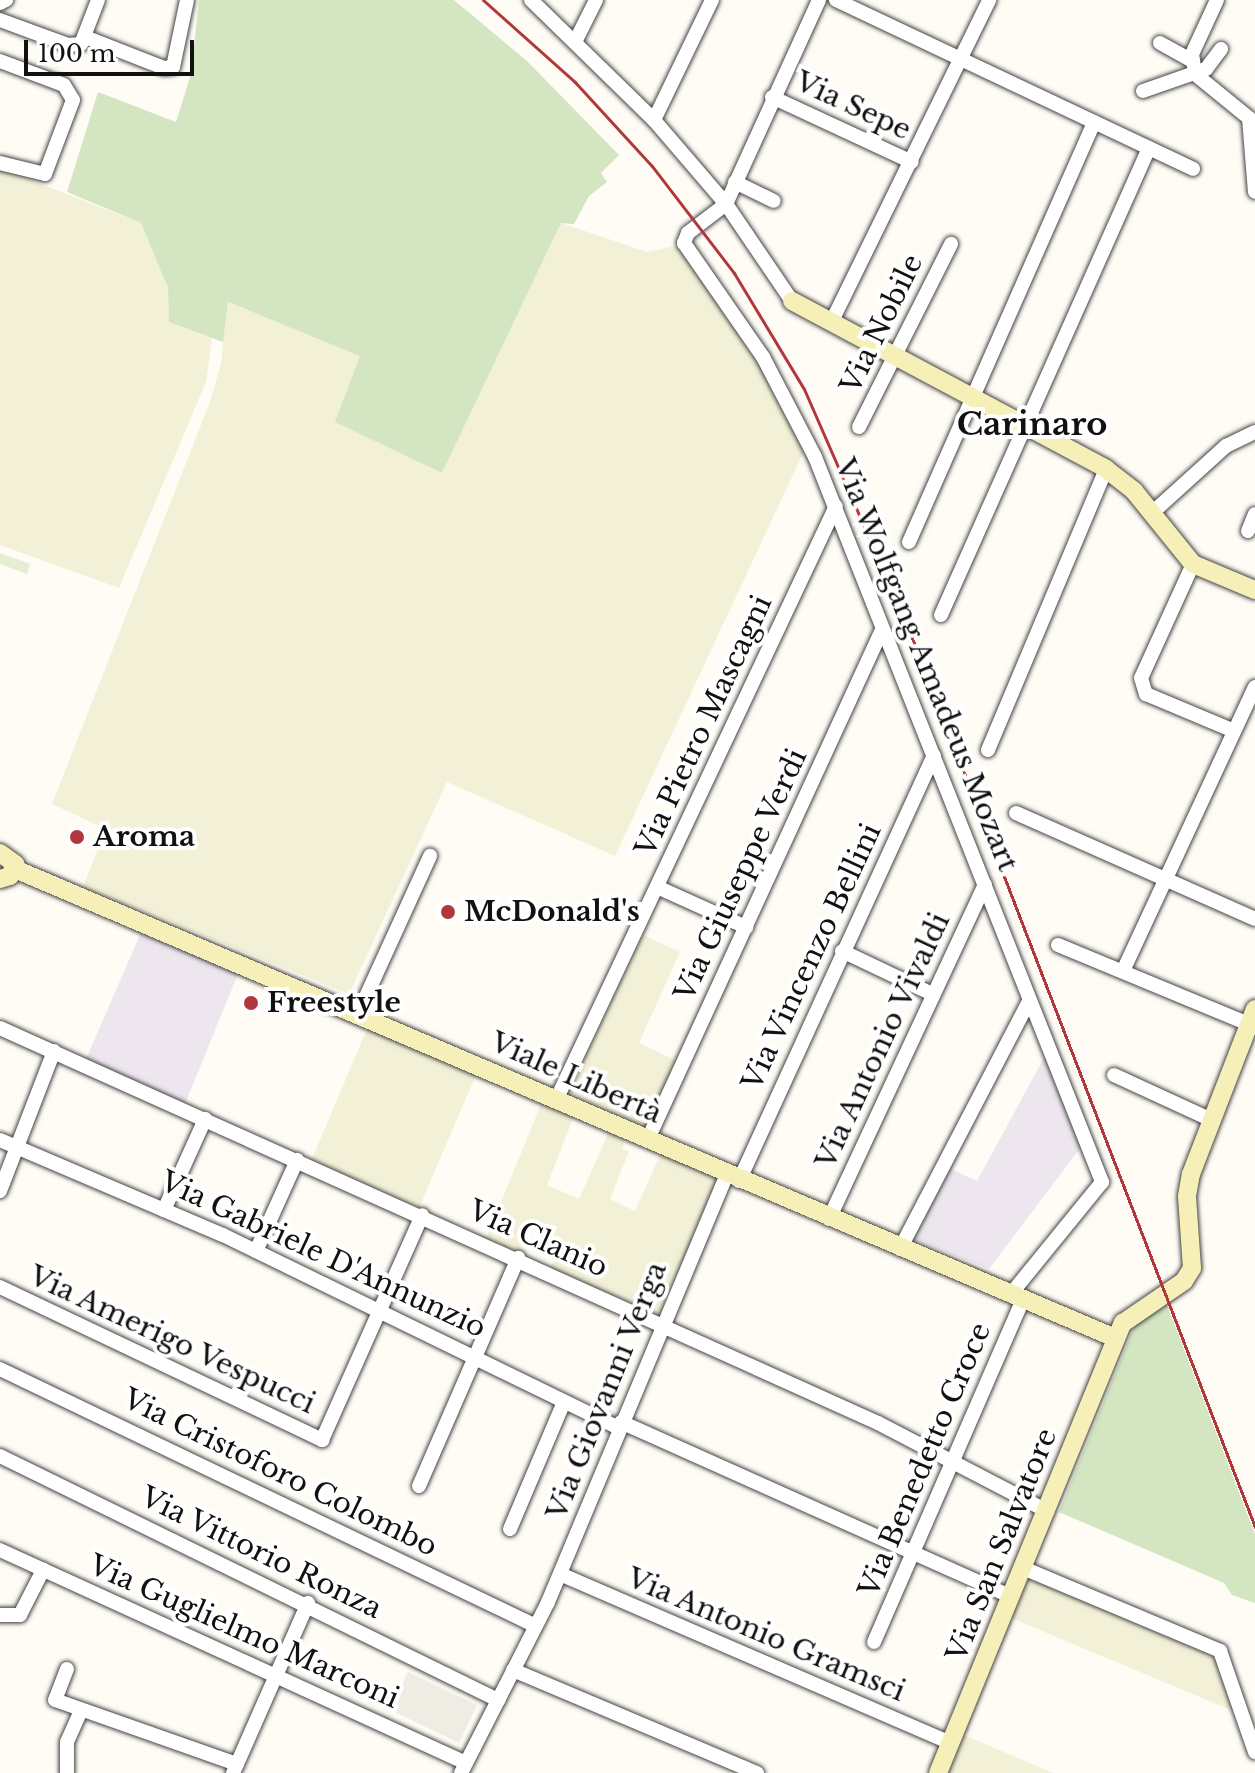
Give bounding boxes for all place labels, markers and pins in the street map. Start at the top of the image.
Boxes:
place label: Aroma [93,820,195,854]
marker: Aroma [68,828,86,846]
place label: McDonald's [464,895,640,929]
marker: McDonald's [439,903,457,921]
place label: Freestyle [267,986,401,1020]
marker: Freestyle [242,994,260,1012]

